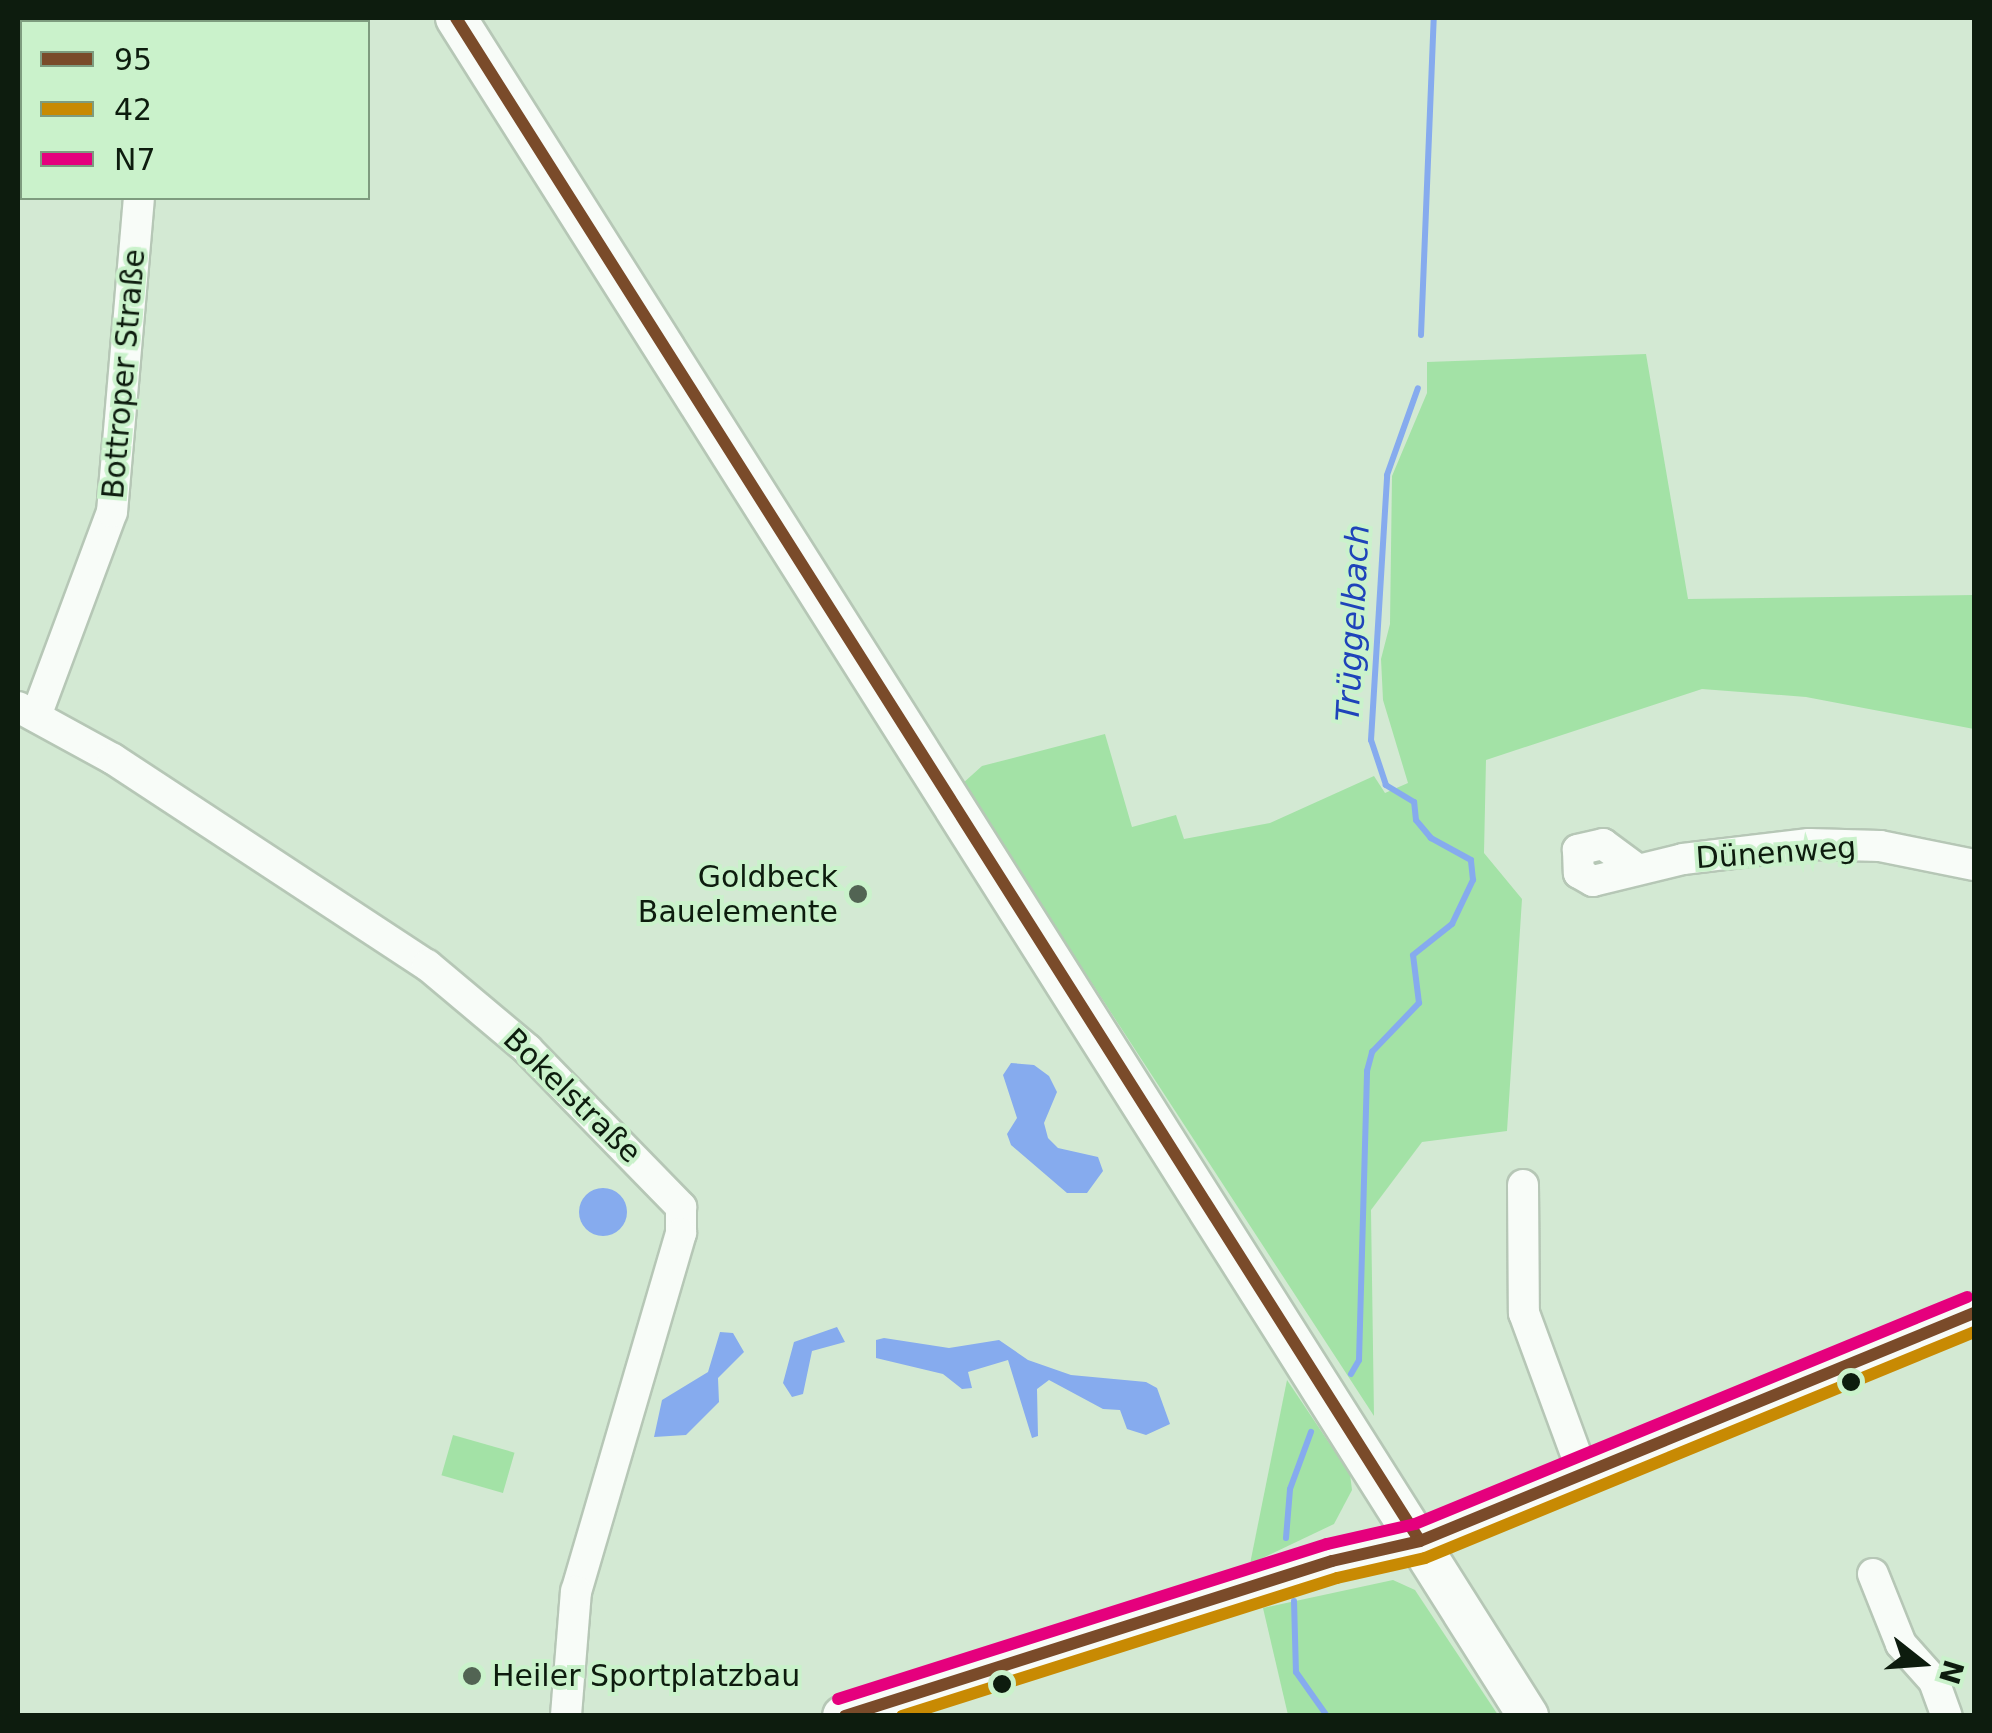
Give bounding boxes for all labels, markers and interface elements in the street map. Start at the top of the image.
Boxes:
legend [20,20,370,200]
text: 95 [114,42,152,77]
text: 42 [114,92,152,127]
text: N7 [114,142,156,177]
street label: Bottroper Straße [95,248,153,500]
water label: Trüggelbach [1329,523,1377,723]
street label: Dünenweg [1695,829,1857,877]
place label: Goldbeck Bauelemente [638,859,838,930]
marker: Goldbeck Bauelemente [847,883,869,905]
street label: Bokelstraße [496,1021,648,1171]
unlabelled marker [1841,1372,1861,1392]
north arrow [1872,1613,1972,1713]
text: N [1932,1656,1970,1688]
place label: Heiler Sportplatzbau [492,1658,800,1694]
marker: Heiler Sportplatzbau [461,1665,483,1687]
unlabelled marker [992,1674,1012,1694]

